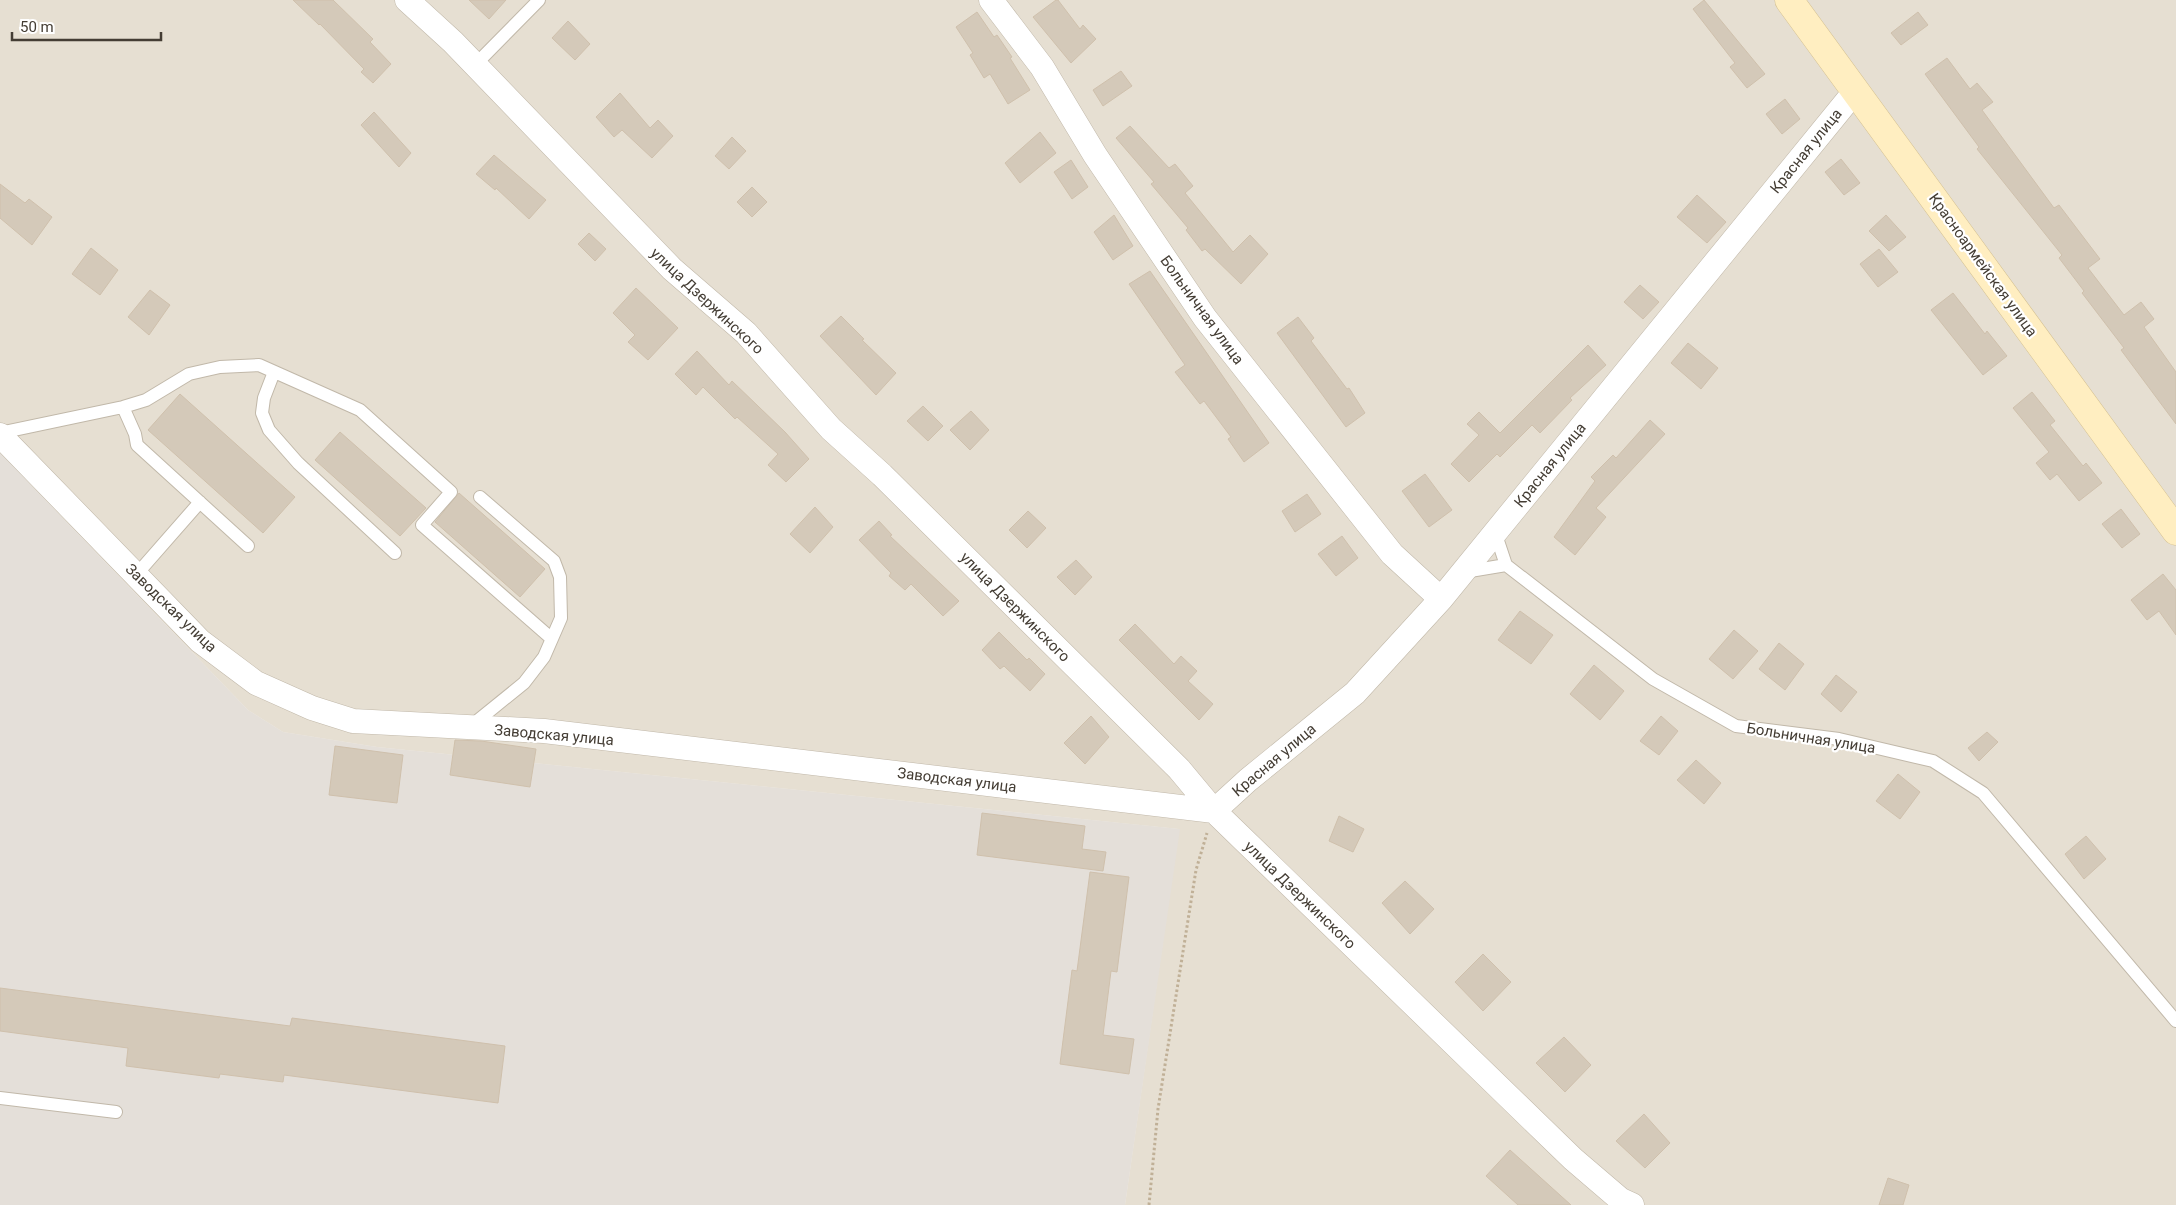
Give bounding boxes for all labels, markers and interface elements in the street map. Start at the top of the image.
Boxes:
scale bar [12,10,161,42]
text: 50 m [20,18,54,36]
street label: Красная улица [1766,105,1846,197]
street label: Красноармейская улица [1925,190,2041,340]
street label: улица Дзержинского [647,244,767,358]
street label: Больничная улица [1156,252,1248,368]
street label: Красная улица [1510,419,1590,511]
street label: улица Дзержинского [956,548,1074,666]
street label: Заводская улица [122,560,220,656]
street label: Больничная улица [1745,719,1877,757]
street label: Красная улица [1228,720,1320,800]
street label: Заводская улица [493,721,615,749]
street label: Заводская улица [896,764,1018,796]
street label: улица Дзержинского [1241,837,1359,953]

